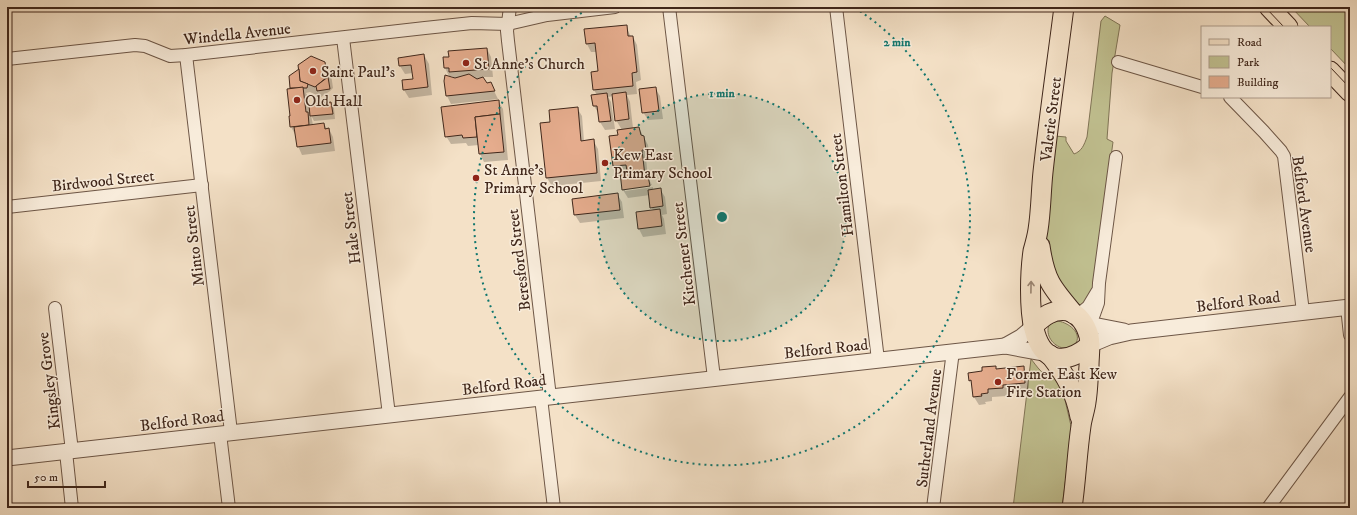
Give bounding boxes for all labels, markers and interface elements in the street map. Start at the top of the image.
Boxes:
street label: Windella Avenue [182,18,292,50]
legend [1201,26,1331,98]
text: 2 min [884,35,911,50]
text: Road [1237,35,1262,50]
place label: St Anne's Church [474,54,586,74]
text: Park [1237,55,1259,70]
marker: St Anne's Church [461,58,471,68]
place label: Saint Paul's [321,62,395,82]
marker: Saint Paul's [308,66,318,76]
text: Building [1237,75,1278,90]
street label: Valerie Street [1036,76,1066,164]
text: 1 min [709,86,735,101]
place label: Old Hall [305,91,362,111]
marker: Old Hall [292,95,302,105]
street label: Hamilton Street [826,132,858,238]
place label: Kew East Primary School [613,145,712,183]
street label: Belford Avenue [1287,154,1321,254]
marker: Kew East Primary School [600,158,610,168]
place label: St Anne's Primary School [484,160,583,198]
street label: Birdwood Street [51,166,155,196]
marker: St Anne's Primary School [471,173,481,183]
street label: Hale Street [337,190,365,265]
street label: Kitchener Street [668,201,700,307]
street label: Minto Street [179,204,209,287]
street label: Beresford Street [503,208,535,312]
centre of rings [715,210,729,224]
one-way arrow [1027,281,1035,294]
street label: Belford Road [1195,287,1281,317]
street label: Kingsley Grove [33,331,65,431]
street label: Belford Road [783,335,869,363]
place label: Former East Kew Fire Station [1006,364,1118,402]
street label: Sutherland Avenue [912,367,946,489]
street label: Belford Road [461,370,547,400]
marker: Former East Kew Fire Station [993,377,1003,387]
street label: Belford Road [139,406,225,436]
scale bar [28,463,105,489]
text: 50 m [34,470,58,485]

